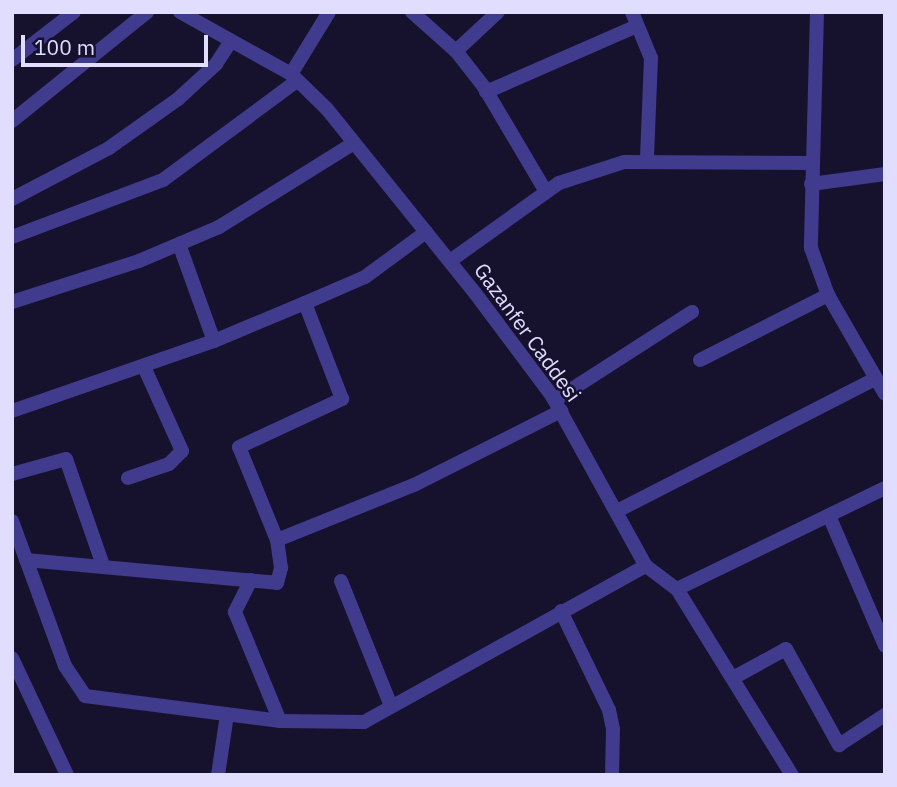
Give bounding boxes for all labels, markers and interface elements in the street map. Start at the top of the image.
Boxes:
scale bar [24,21,212,65]
text: 100 m [34,33,95,61]
street label: Gazanfer Caddesi [469,258,587,406]

